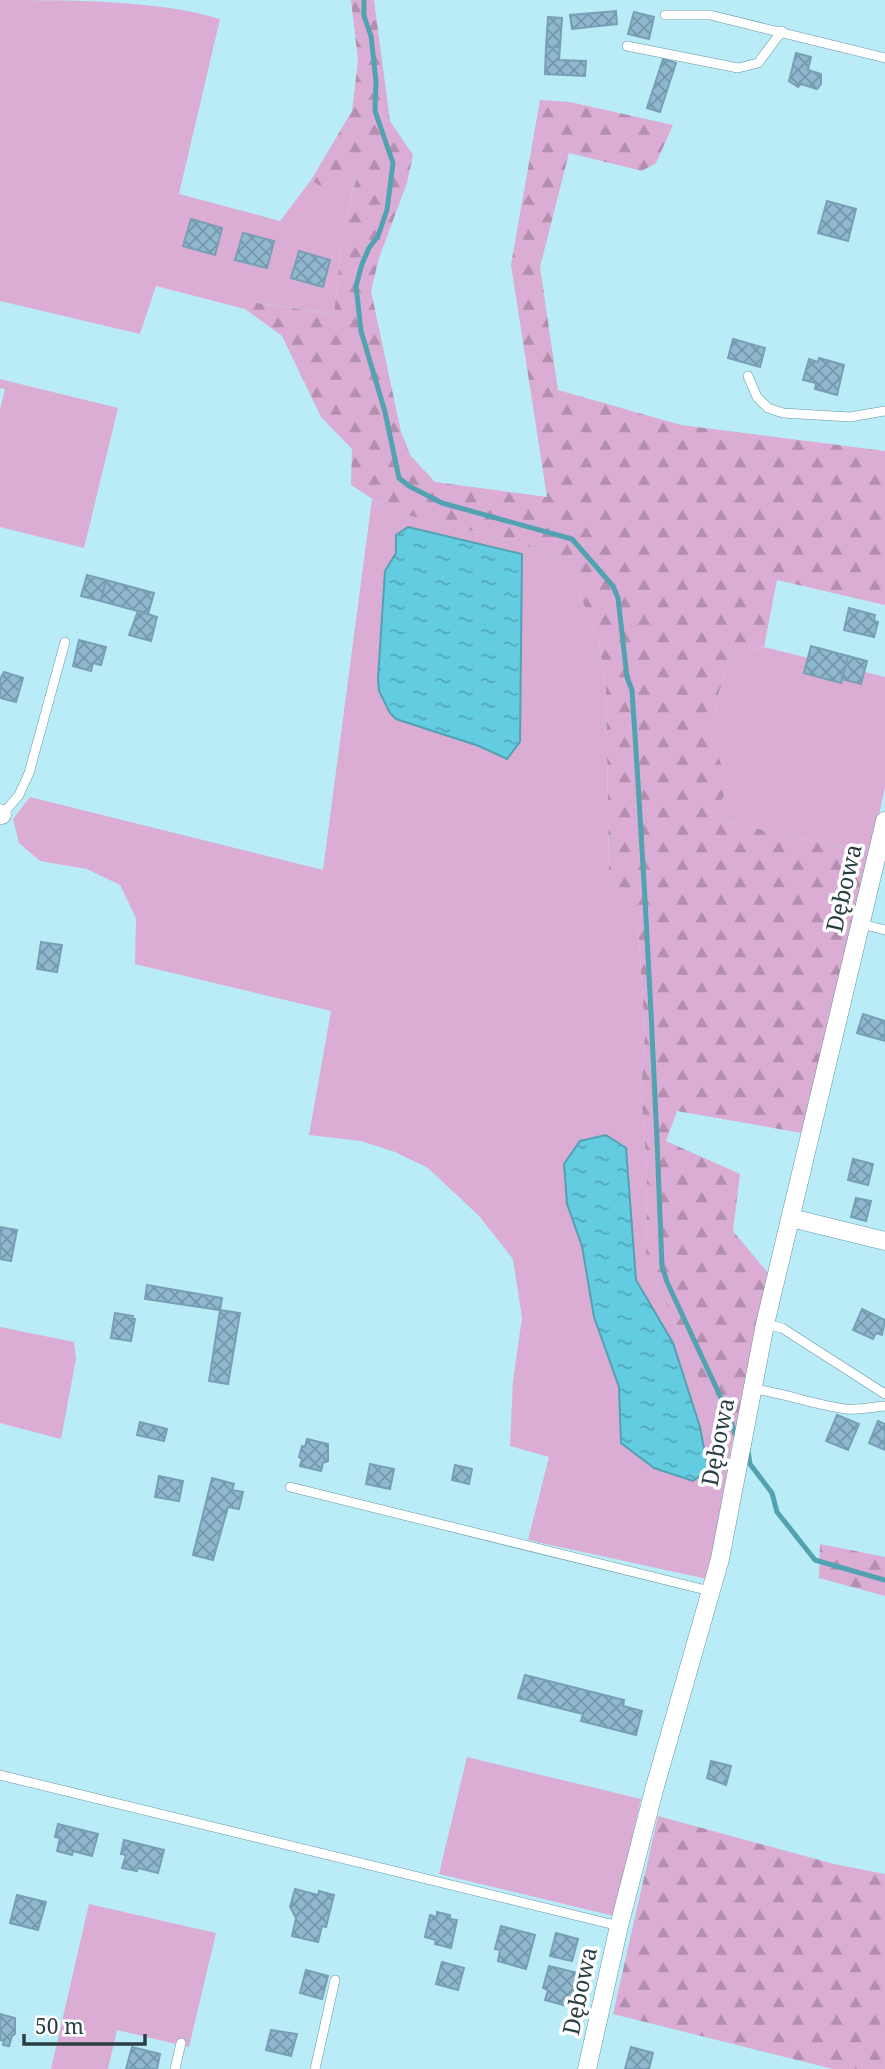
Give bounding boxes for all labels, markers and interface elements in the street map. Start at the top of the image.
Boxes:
street label: Dębowa [817,841,869,935]
street label: Dębowa [693,1395,741,1489]
street label: Dębowa [554,1944,604,2038]
scale bar [24,2002,145,2046]
text: 50 m [35,2012,84,2040]

